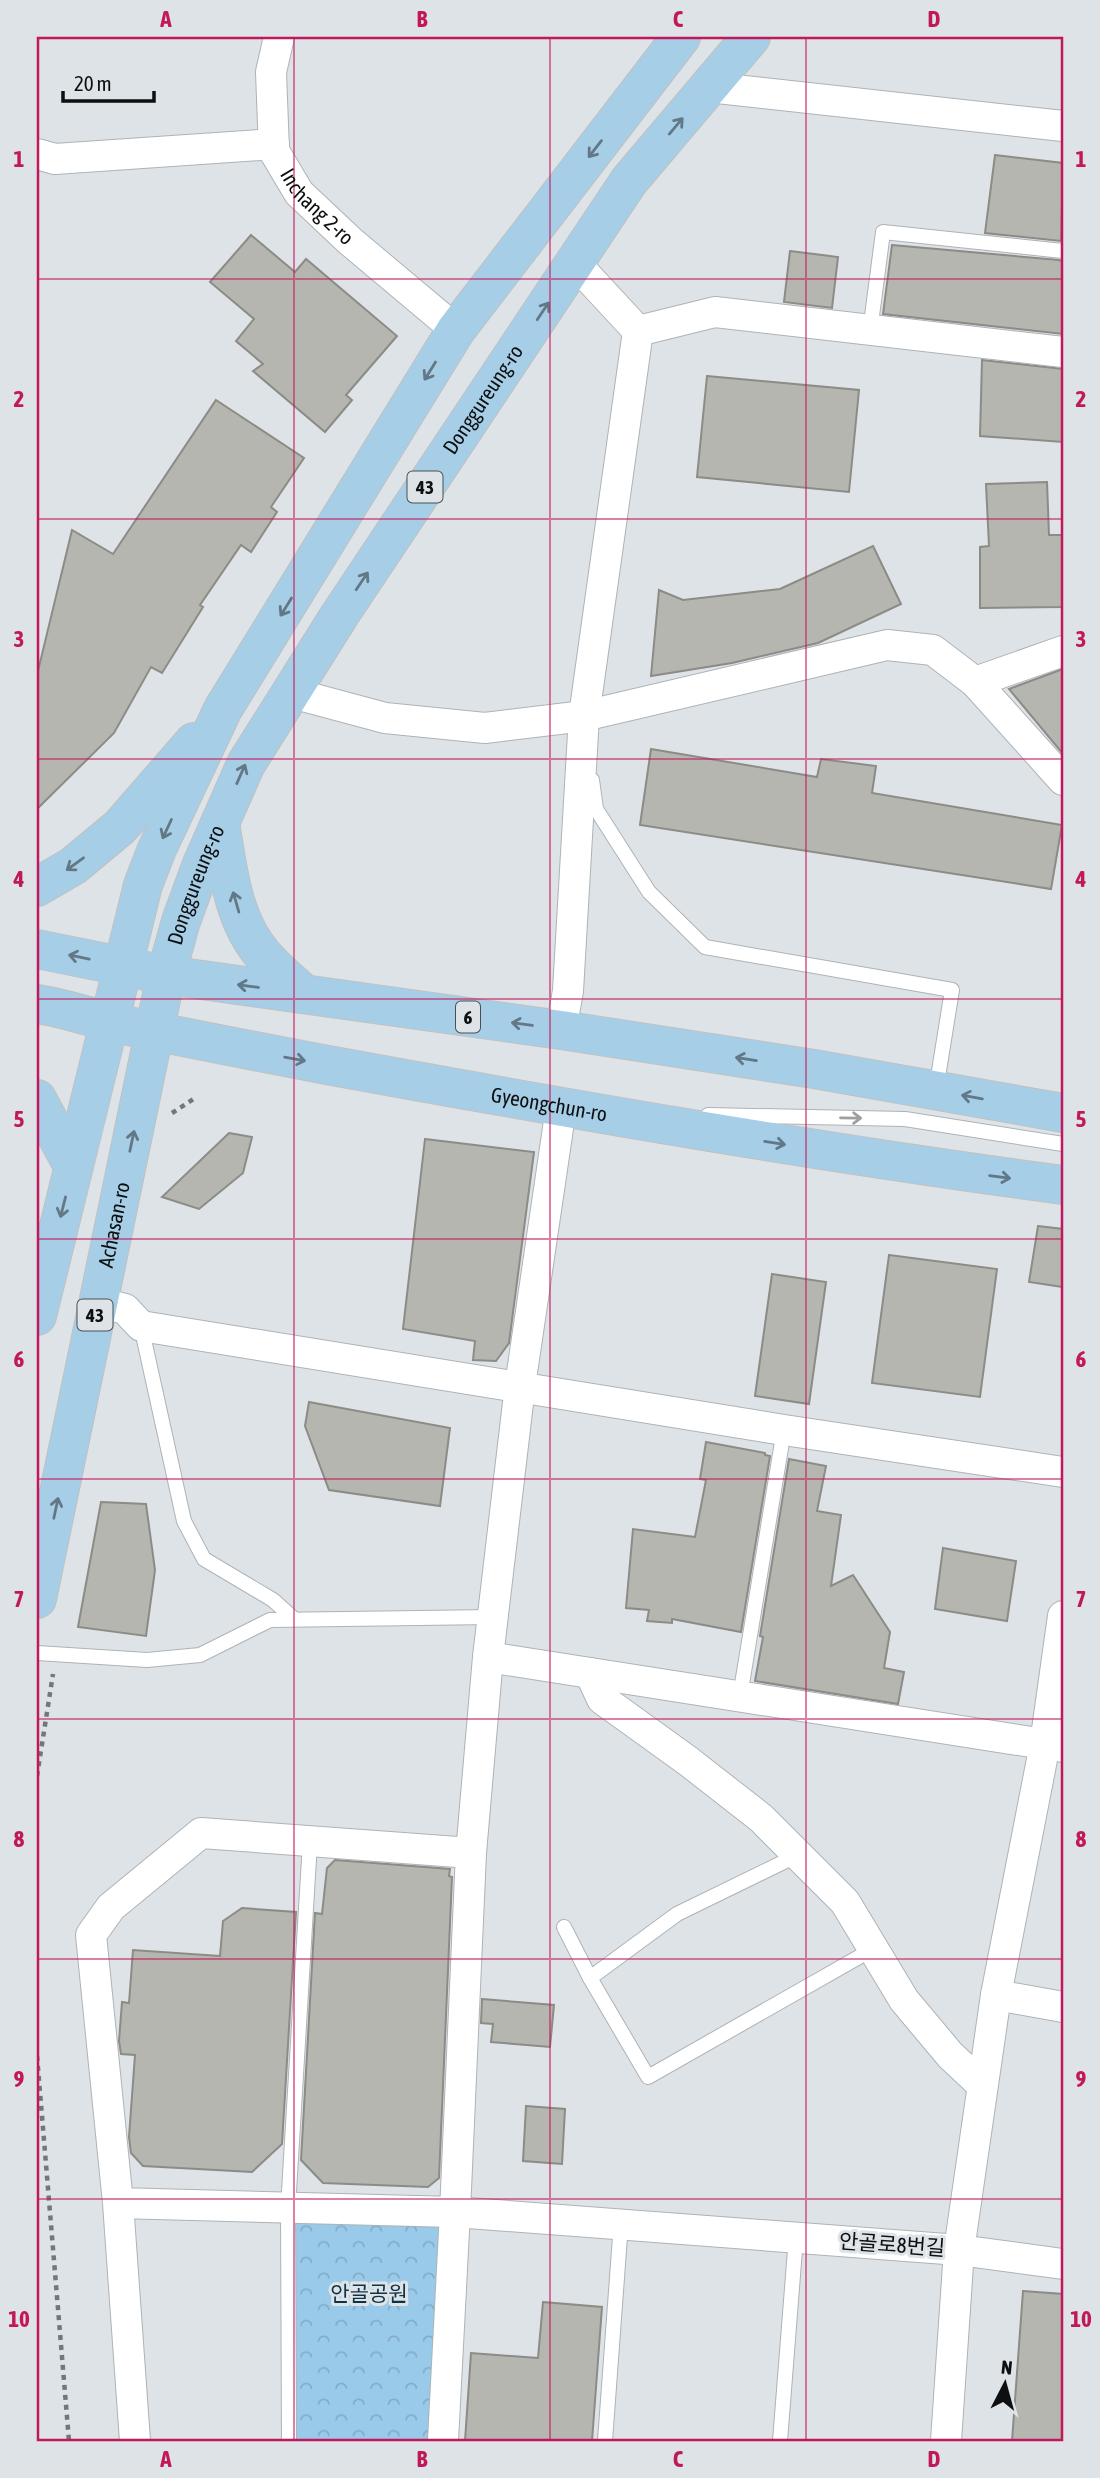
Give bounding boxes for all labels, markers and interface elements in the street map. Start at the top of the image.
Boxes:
text: A [159,6,172,32]
text: B [417,6,428,32]
text: C [673,6,684,32]
text: D [928,6,941,32]
scale bar [63,60,154,104]
text: 20 m [74,71,112,95]
one-way arrow [668,118,683,136]
one-way arrow [587,139,602,158]
text: 1 [14,146,25,172]
text: 1 [1076,146,1087,172]
street label: Inchang 2-ro [276,164,359,249]
one-way arrow [536,302,550,321]
street label: Donggureung-ro [437,340,527,458]
one-way arrow [423,361,437,381]
text: 2 [14,386,24,412]
text: 2 [1076,386,1086,412]
road number: 43 [408,472,442,502]
one-way arrow [355,572,369,592]
one-way arrow [278,596,292,616]
text: 3 [14,626,24,652]
text: 3 [1076,626,1086,652]
one-way arrow [235,764,248,785]
one-way arrow [159,818,172,839]
street label: Donggureung-ro [162,821,229,947]
one-way arrow [65,856,84,871]
text: 4 [13,866,25,892]
text: 4 [1075,866,1087,892]
one-way arrow [228,891,241,913]
one-way arrow [68,950,91,964]
one-way arrow [237,980,259,993]
road number: 6 [456,1001,480,1032]
one-way arrow [511,1017,533,1030]
one-way arrow [283,1052,306,1066]
one-way arrow [735,1052,758,1065]
street label: Gyeongchun-ro [489,1082,609,1126]
one-way arrow [961,1090,984,1103]
text: 5 [14,1106,25,1132]
text: 5 [1076,1106,1087,1132]
one-way arrow [840,1111,863,1125]
one-way arrow [125,1130,139,1153]
one-way arrow [764,1137,786,1150]
one-way arrow [989,1171,1011,1184]
street label: Achasan-ro [93,1180,134,1270]
one-way arrow [56,1195,69,1217]
road number: 43 [78,1300,112,1330]
text: 6 [14,1346,25,1372]
text: 6 [1076,1346,1087,1372]
one-way arrow [49,1497,63,1520]
text: 7 [14,1586,24,1612]
text: 7 [1076,1586,1086,1612]
text: 8 [14,1826,25,1852]
text: 8 [1076,1826,1087,1852]
text: 9 [14,2066,25,2092]
text: 9 [1076,2066,1087,2092]
street label: 안골로8번길 [838,2228,946,2260]
park label: 안골공원 [330,2281,408,2305]
text: 10 [8,2306,30,2332]
text: 10 [1070,2306,1092,2332]
north arrow [970,2348,1040,2418]
text: N [1000,2356,1014,2379]
text: A [159,2446,172,2472]
text: B [417,2446,428,2472]
text: C [673,2446,684,2472]
text: D [928,2446,941,2472]

